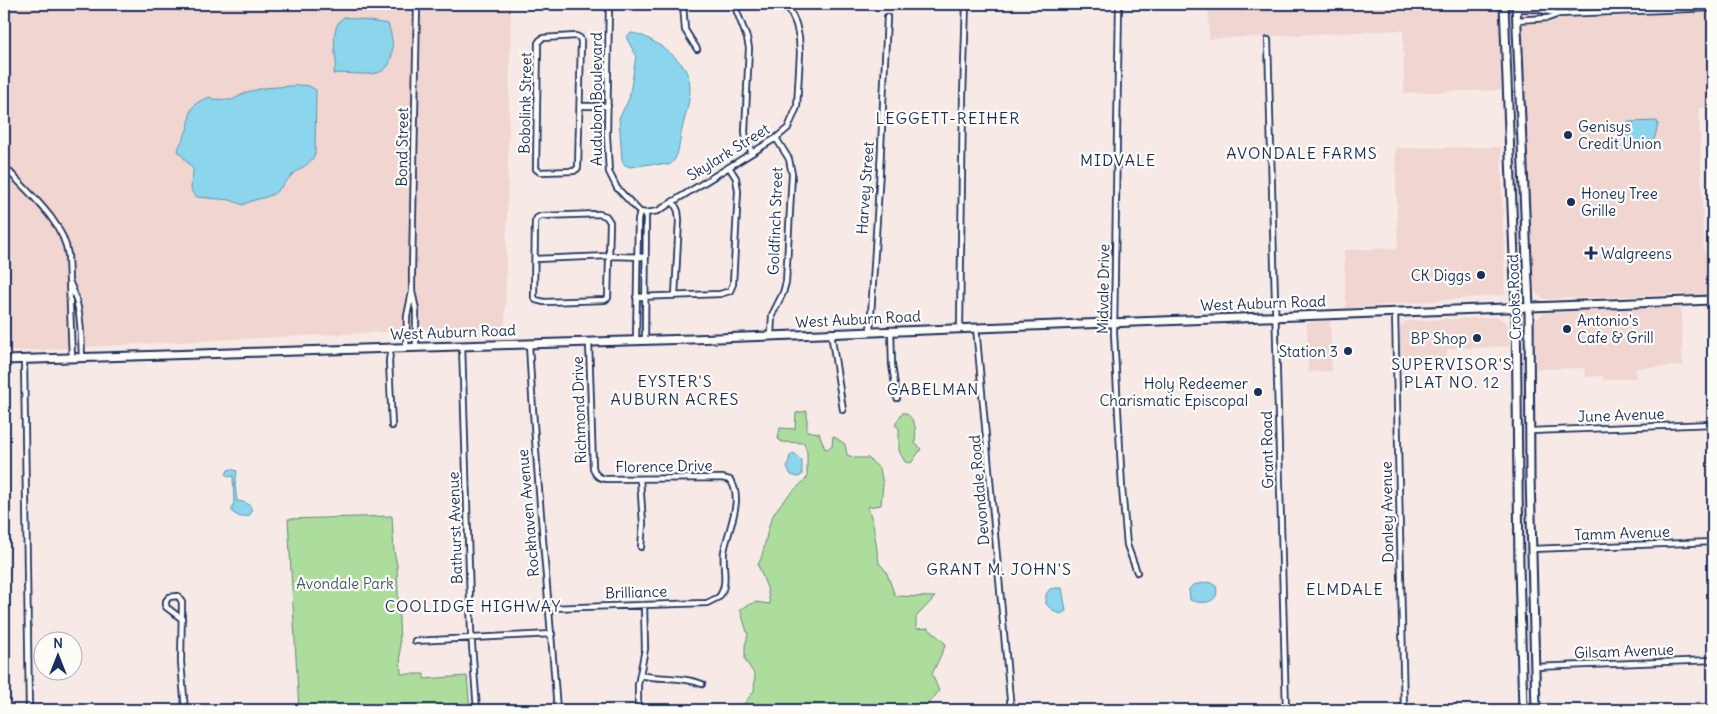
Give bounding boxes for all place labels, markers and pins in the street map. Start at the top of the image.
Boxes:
place label: Genisys Credit Union [1578,117,1662,153]
marker: Genisys Credit Union [1562,129,1574,141]
place label: Honey Tree Grille [1581,184,1658,220]
marker: Honey Tree Grille [1565,196,1577,208]
place label: Walgreens [1601,244,1672,263]
marker: Walgreens [1585,247,1597,259]
place label: CK Diggs [1411,266,1471,285]
marker: CK Diggs [1475,269,1487,281]
place label: Antonio's Cafe & Grill [1577,311,1654,347]
marker: Antonio's Cafe & Grill [1561,323,1573,335]
place label: BP Shop [1411,329,1467,348]
marker: BP Shop [1471,332,1483,344]
place label: Station 3 [1279,342,1338,361]
marker: Station 3 [1342,345,1354,357]
place label: Holy Redeemer Charismatic Episcopal [1099,374,1248,410]
marker: Holy Redeemer Charismatic Episcopal [1252,386,1264,398]

